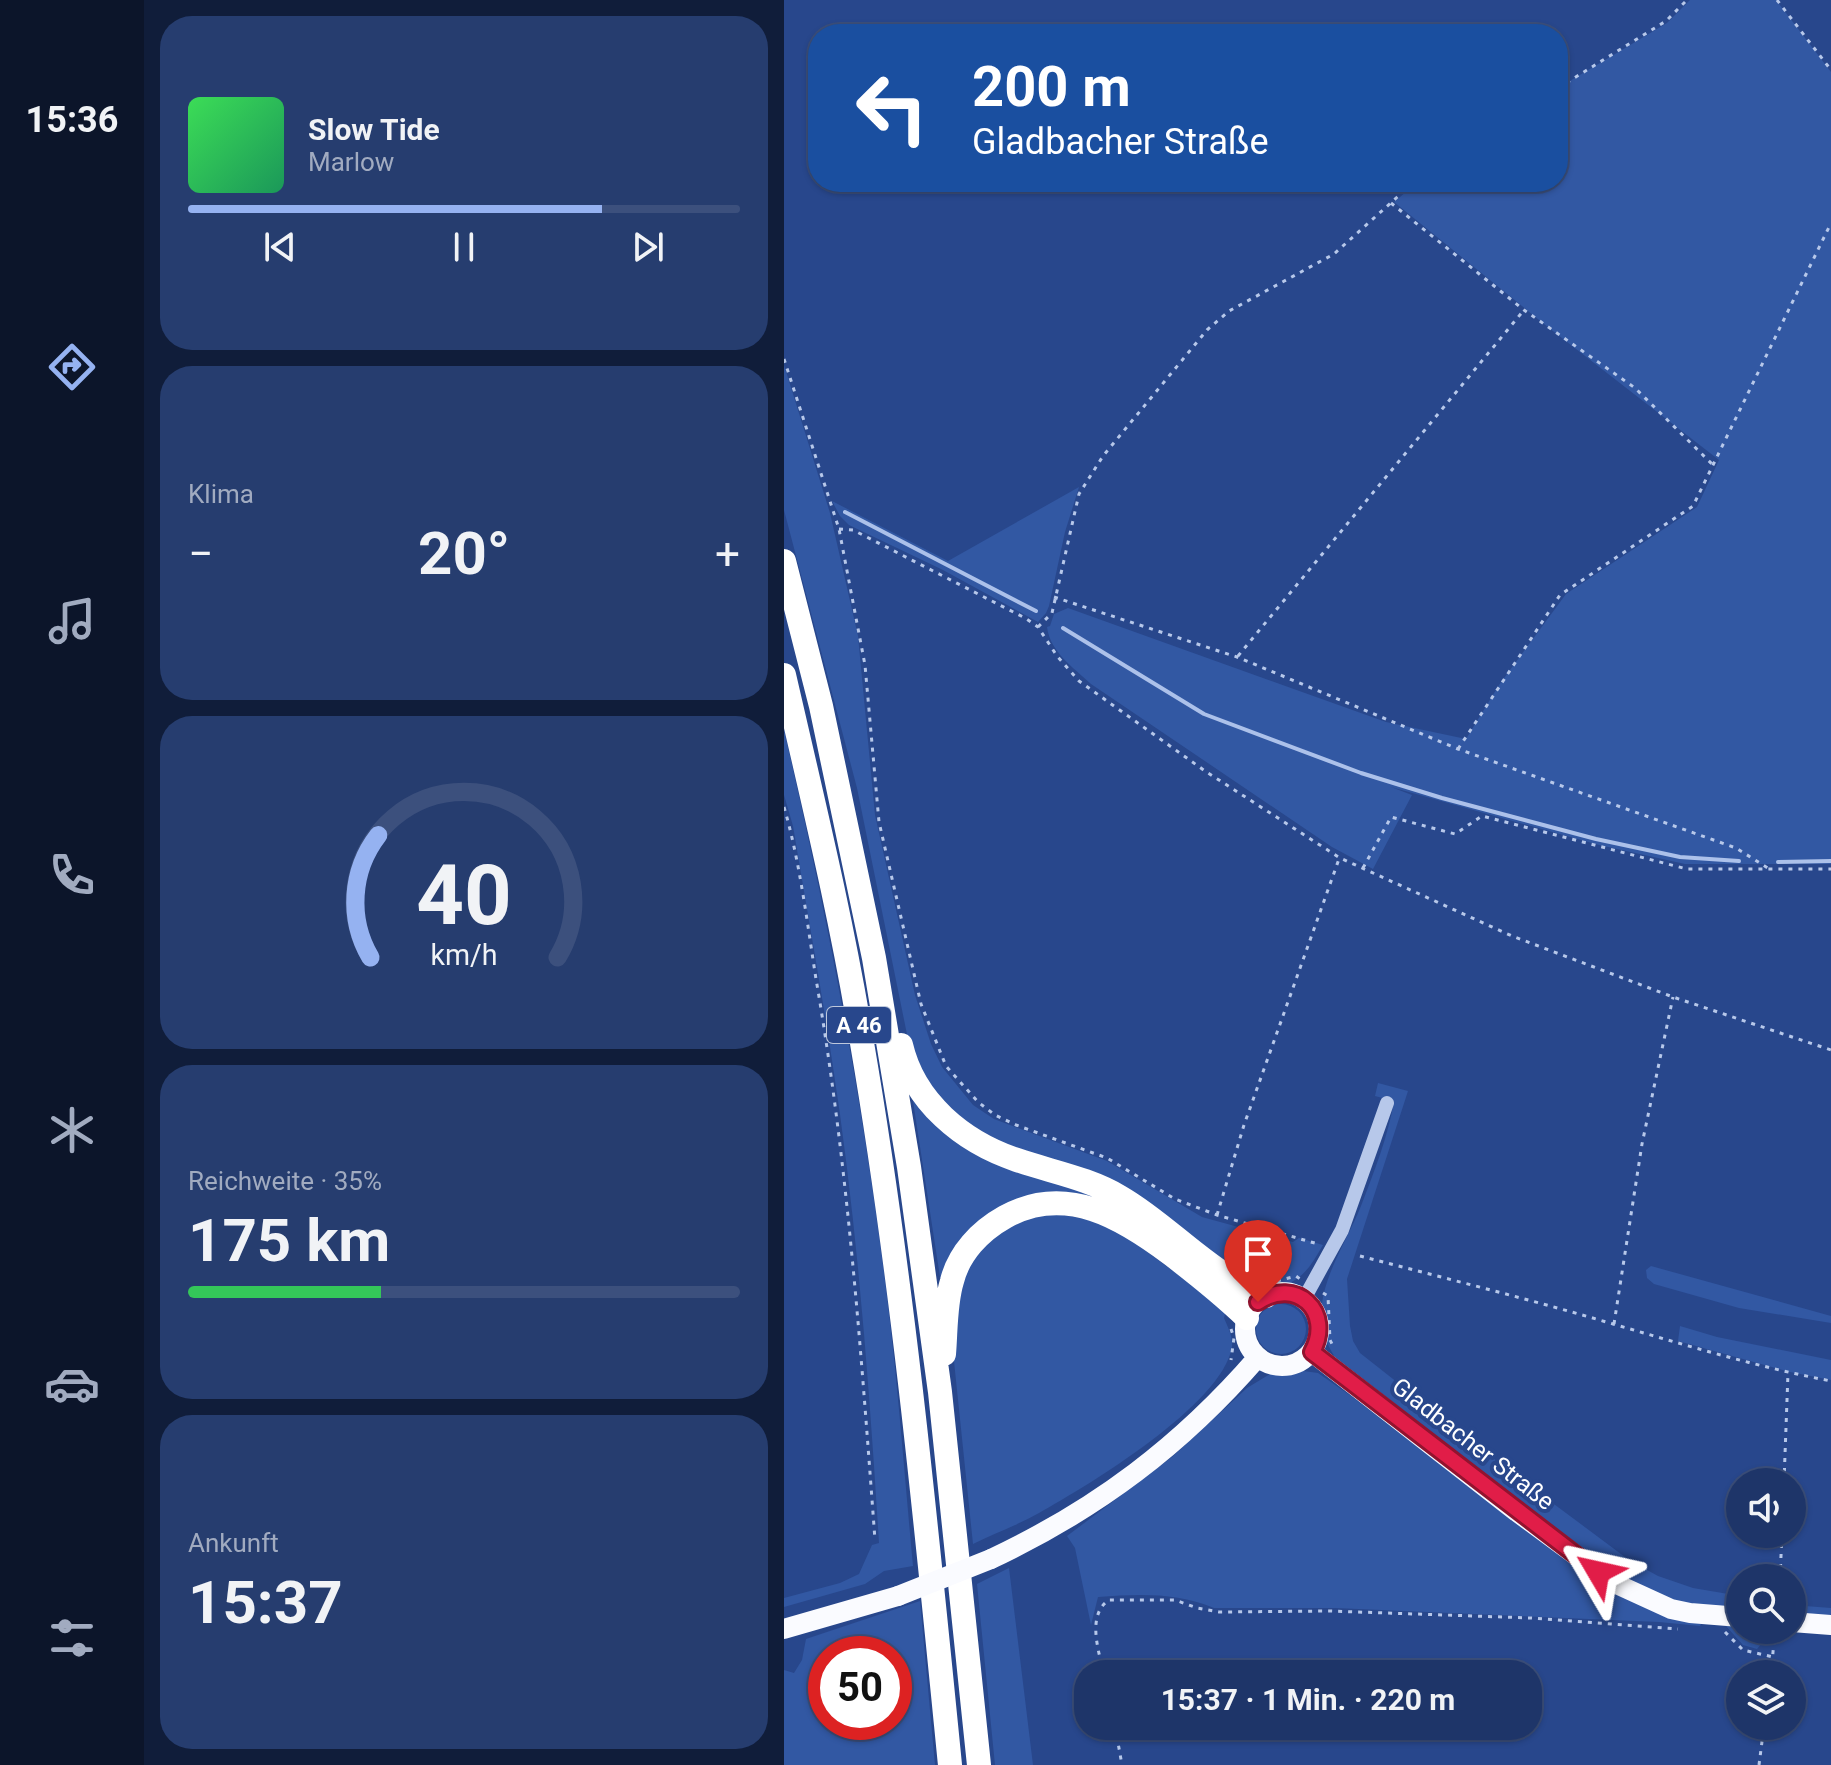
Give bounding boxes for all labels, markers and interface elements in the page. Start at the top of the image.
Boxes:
text: 200 m [972,54,1131,120]
icon: left [840,56,944,160]
text: 15:36 [26,99,118,141]
text: Slow Tide [308,112,440,147]
text: Gladbacher Straße [972,121,1269,163]
text: Marlow [308,147,394,177]
icon: previous [258,225,302,269]
icon: pause [442,225,486,269]
icon: next [626,225,670,269]
icon: directions [44,339,100,395]
text: Klima [188,479,254,509]
text: 20° [418,518,510,589]
text: − [188,528,213,580]
text: + [715,528,740,580]
icon: music [44,593,100,649]
icon: phone [44,847,100,903]
text: 40 [416,847,512,944]
text: km/h [430,939,498,973]
road number: A 46 [827,1007,891,1043]
icon: climate [44,1102,100,1158]
text: Reichweite · 35% [188,1166,382,1196]
text: 175 km [188,1205,390,1276]
pin [1224,1220,1292,1302]
icon: arrive [1236,1232,1280,1276]
icon: car [44,1356,100,1412]
street label: Gladbacher Straße [1386,1372,1560,1516]
map controls [1726,1468,1806,1740]
button: sound [1726,1468,1806,1548]
text: Ankunft [188,1528,279,1558]
position arrow [1556,1530,1640,1614]
button: search [1726,1564,1806,1644]
text: 15:37 [188,1567,343,1638]
icon: filters [44,1610,100,1666]
speed limit sign: 50 [808,1636,912,1740]
button: layers [1726,1660,1806,1740]
text: 15:37 · 1 Min. · 220 m [1161,1682,1455,1717]

